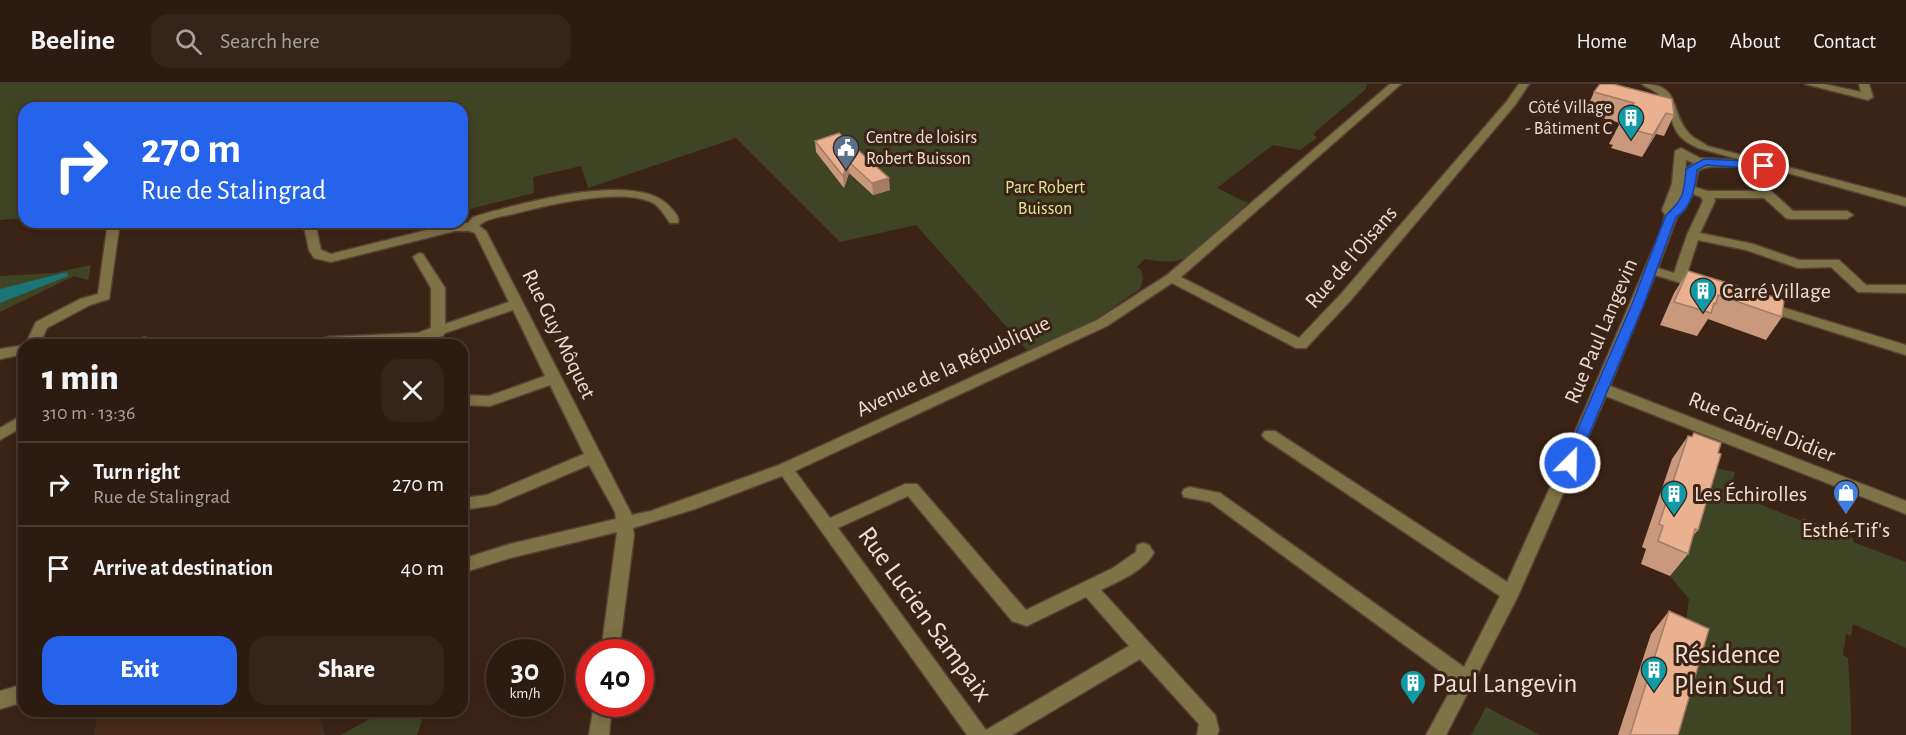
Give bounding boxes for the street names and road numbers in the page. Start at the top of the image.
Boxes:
street label: Rue de l'Oisans [1301,202,1401,312]
street label: Rue Paul Langevin [1561,255,1641,407]
street label: Rue Guy Môquet [518,266,600,402]
street label: Avenue de la République [853,311,1053,421]
street label: Rue Gabriel Didier [1686,388,1838,466]
street label: Rue Lucien Sampaix [853,522,997,706]

